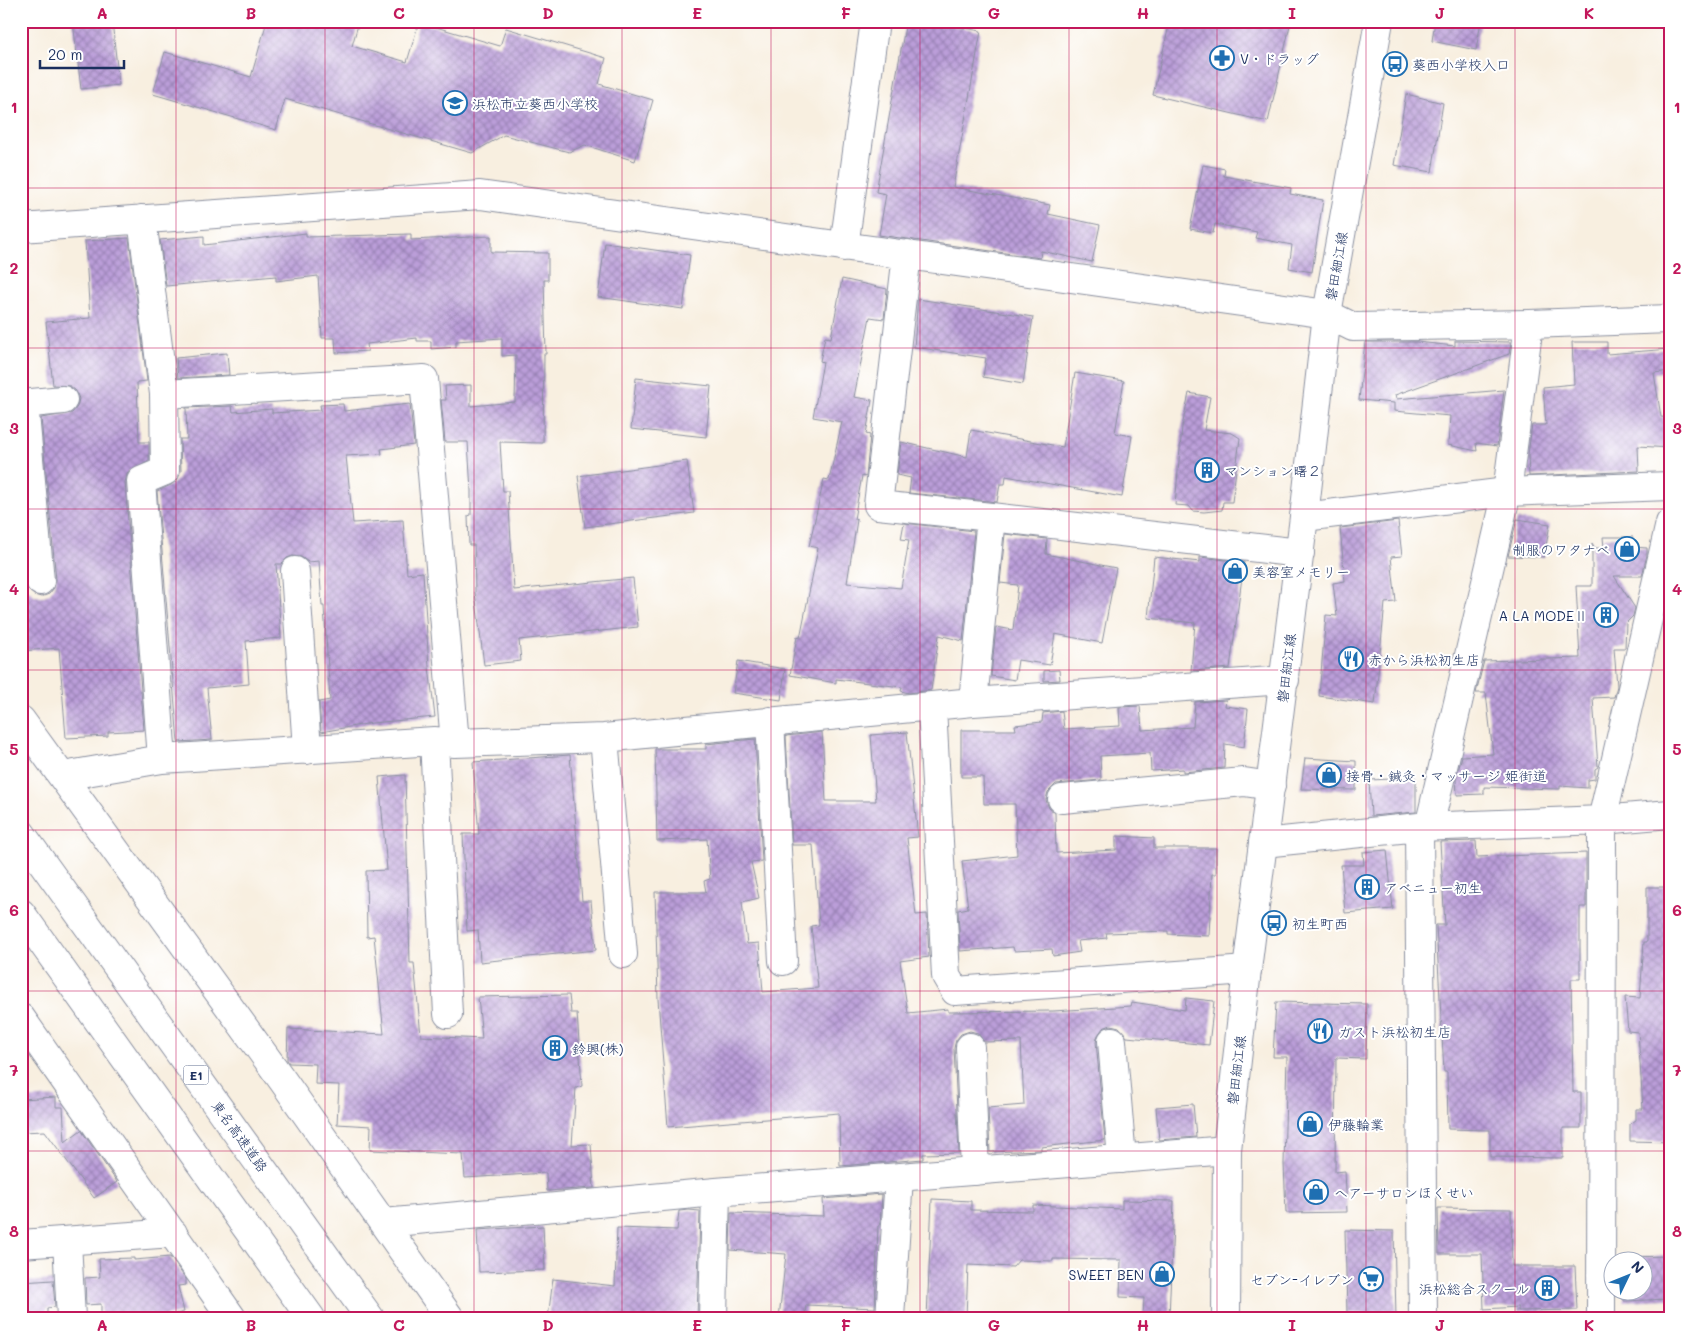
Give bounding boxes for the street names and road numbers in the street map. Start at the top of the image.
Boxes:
street label: 磐田細江線 [1321,230,1351,302]
street label: 磐田細江線 [1272,632,1300,704]
street label: 磐田細江線 [1222,1034,1250,1106]
road number: E1 [184,1066,208,1084]
street label: 東名高速道路 [208,1096,272,1176]

